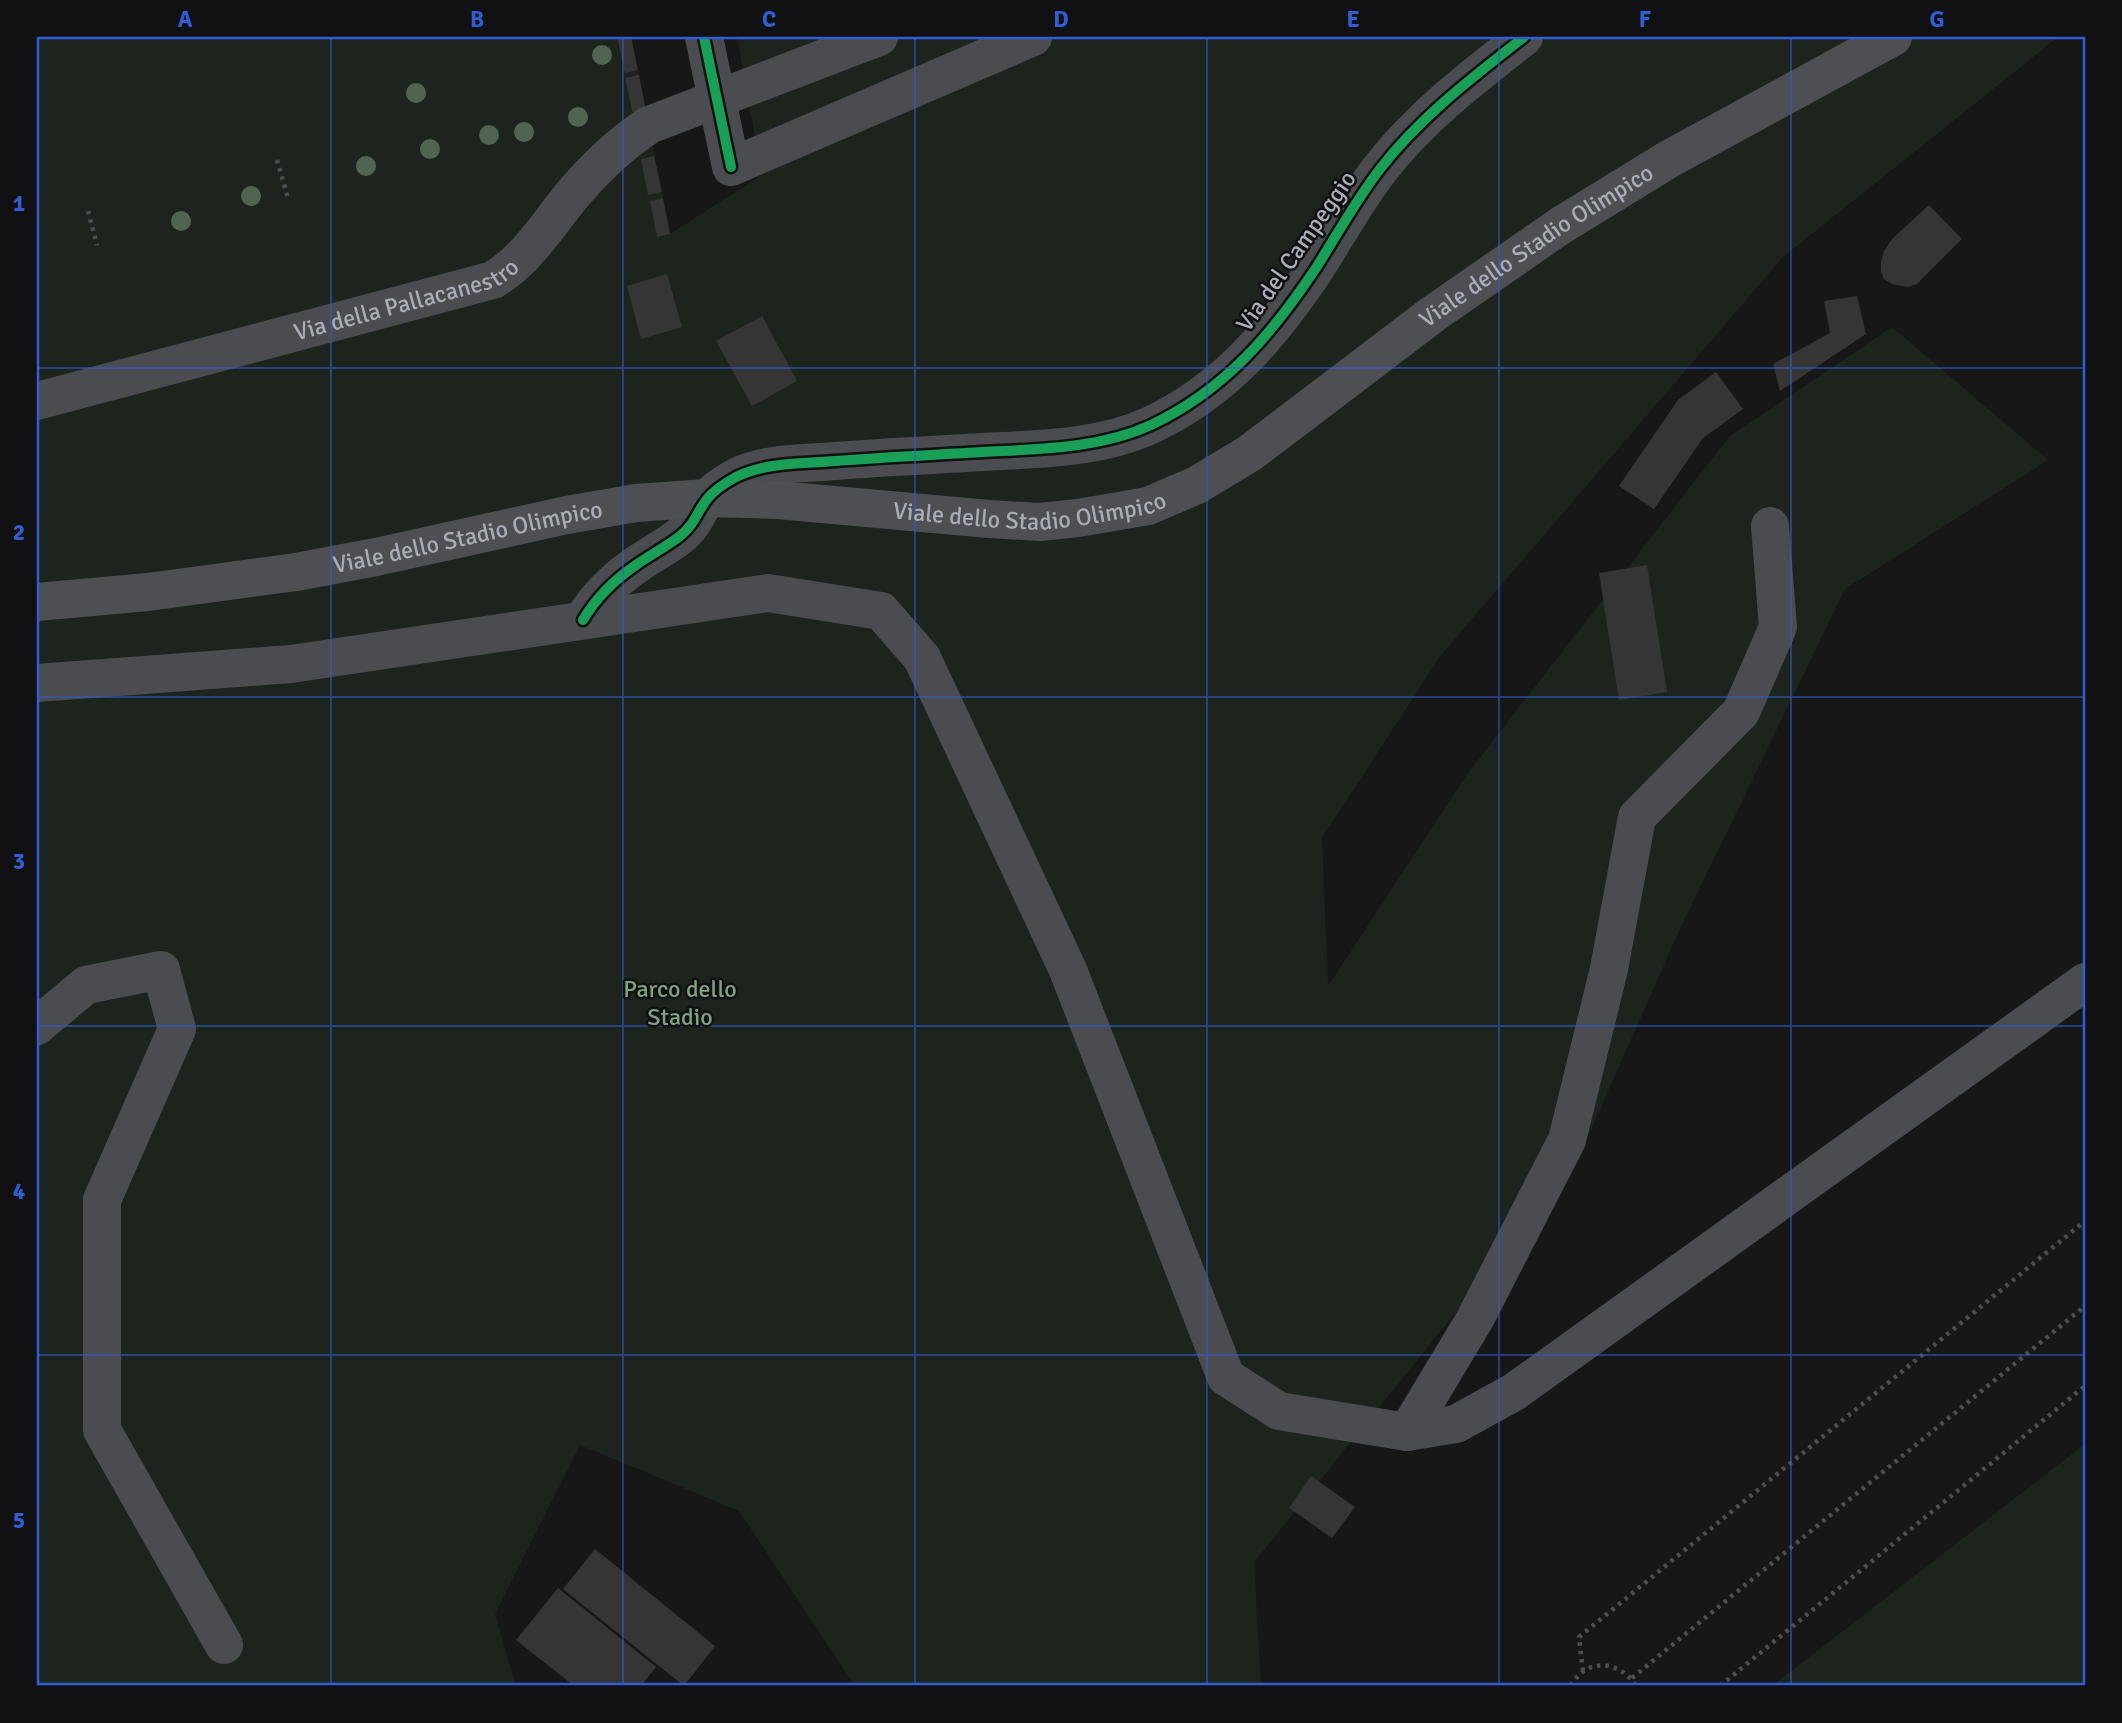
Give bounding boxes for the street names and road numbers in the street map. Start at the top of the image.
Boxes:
street label: Viale dello Stadio Olimpico [1413,157,1659,334]
street label: Via del Campeggio [1229,165,1363,337]
street label: Via della Pallacanestro [290,252,525,347]
street label: Viale dello Stadio Olimpico [892,485,1171,537]
street label: Viale dello Stadio Olimpico [330,494,605,580]

